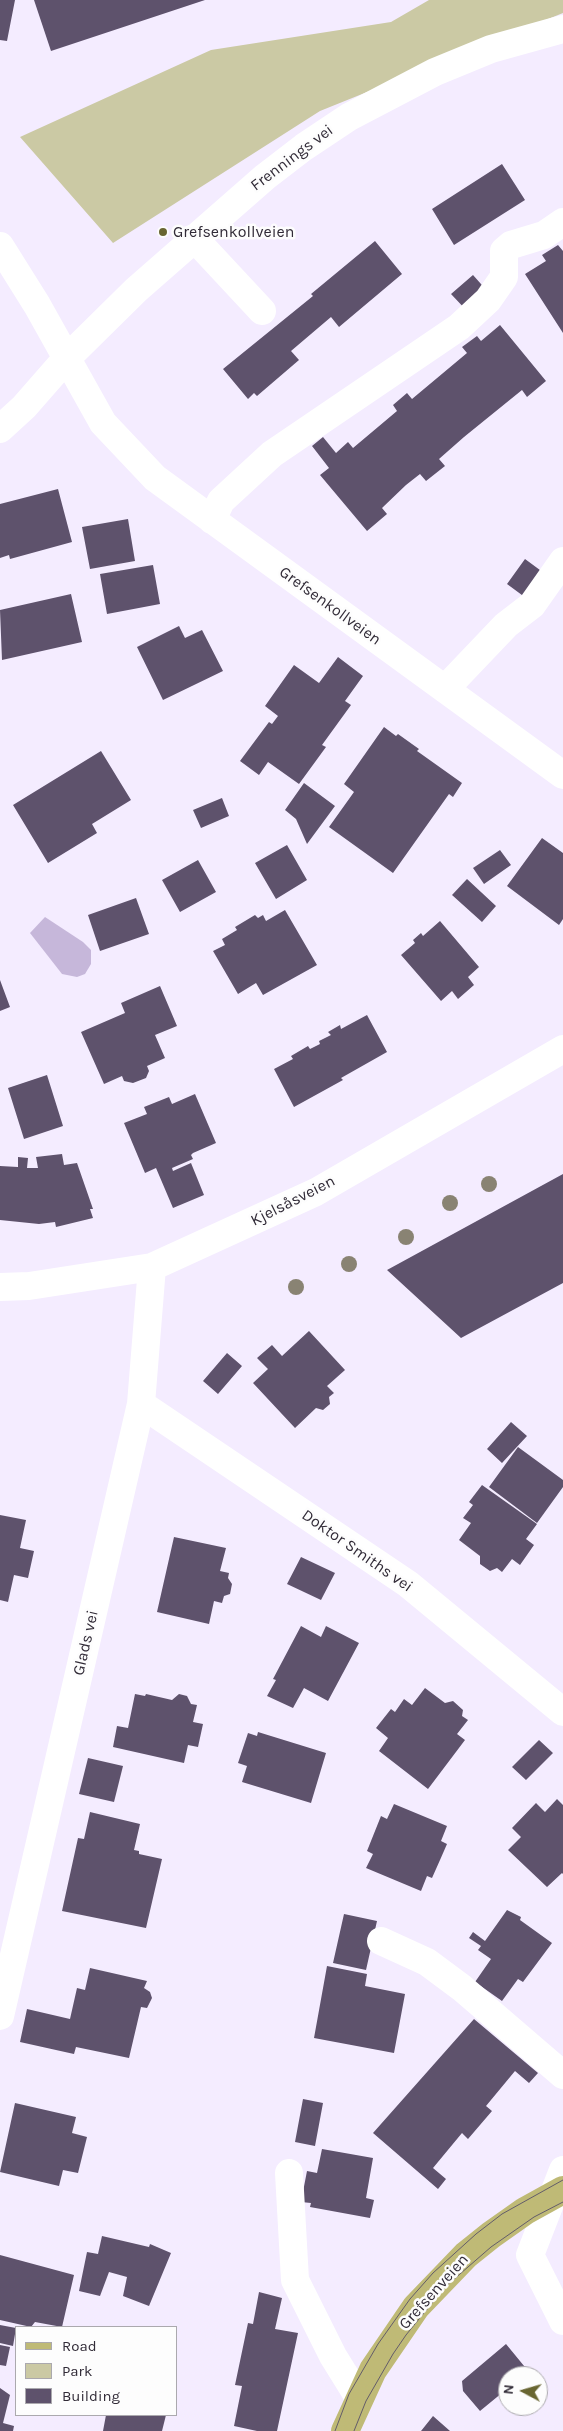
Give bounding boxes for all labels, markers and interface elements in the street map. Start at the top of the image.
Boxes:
street label: Frennings vei [247,121,337,195]
place label: Grefsenkollveien [173,222,294,242]
marker: Grefsenkollveien [157,226,169,238]
street label: Grefsenkollveien [275,563,385,649]
street label: Kjelsåsveien [248,1172,338,1230]
street label: Doktor Smiths vei [298,1506,416,1596]
street label: Glads vei [69,1609,103,1677]
street label: Grefsenveien [395,2250,473,2334]
legend [15,2326,178,2416]
text: Road [62,2337,97,2355]
text: Park [62,2362,92,2380]
north arrow [498,2366,548,2416]
text: N [500,2384,518,2395]
text: Building [62,2387,120,2405]

